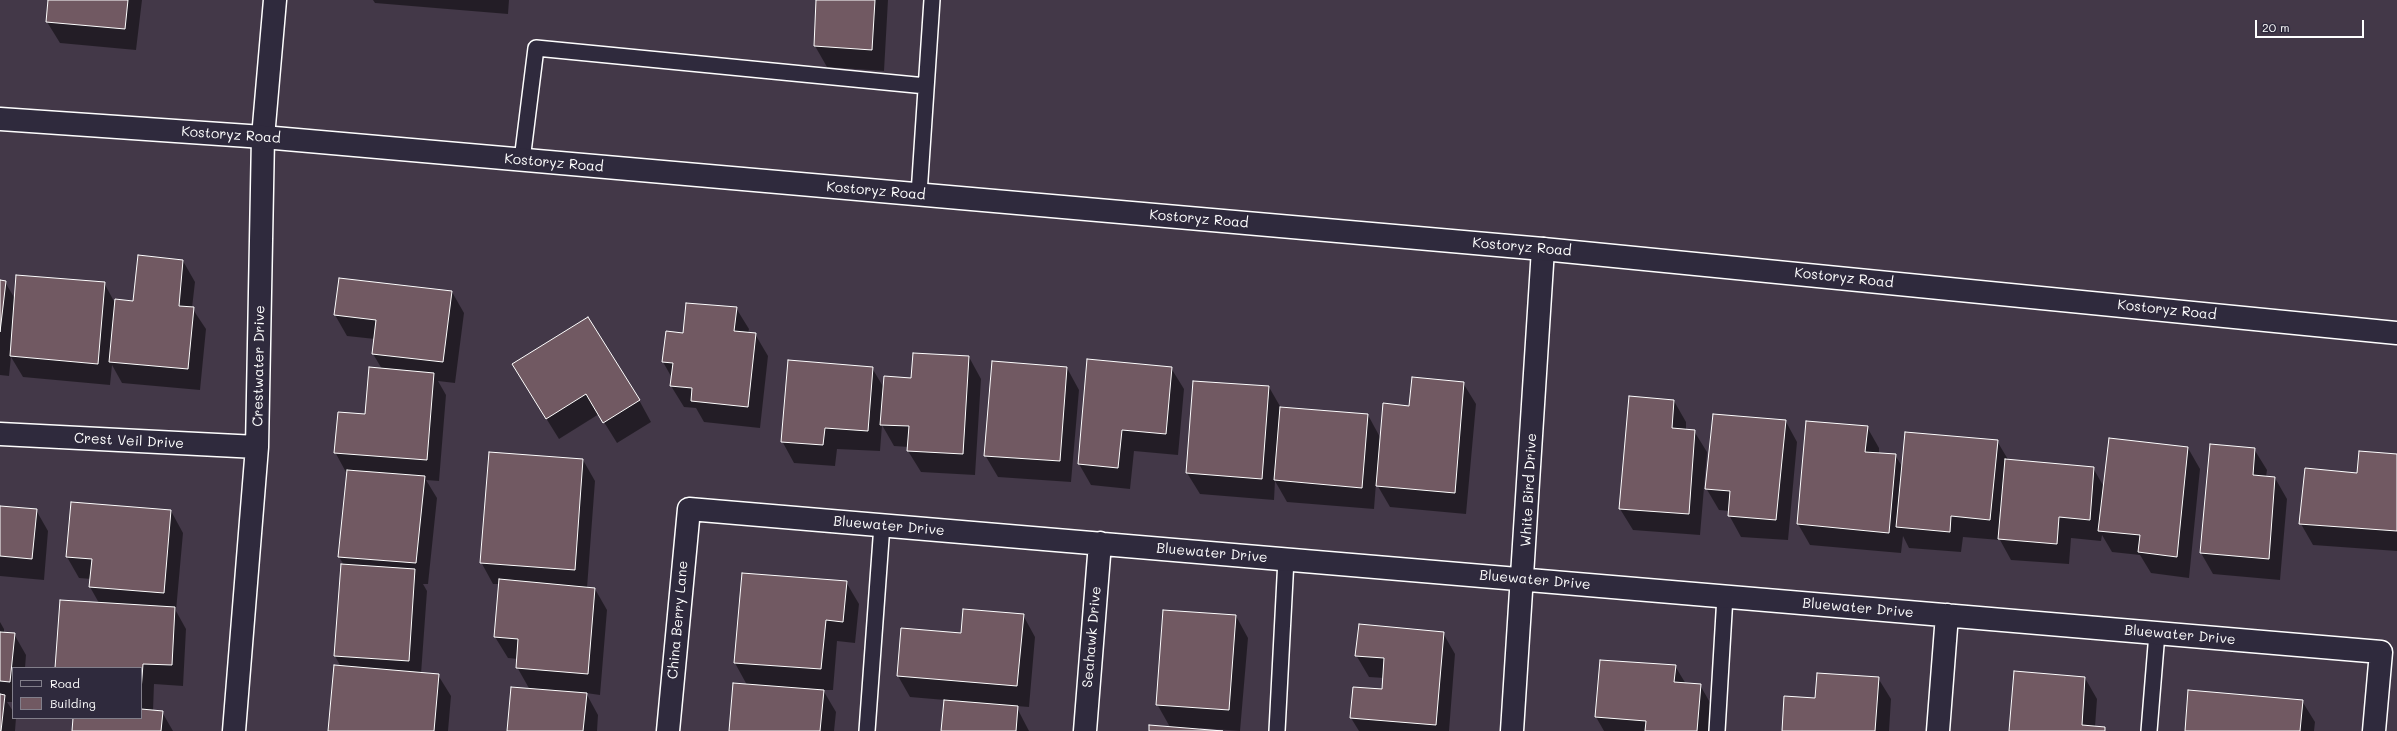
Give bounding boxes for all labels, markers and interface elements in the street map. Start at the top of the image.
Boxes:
scale bar [2257,12,2366,38]
text: 20 m [2262,19,2290,35]
street label: Kostoryz Road [181,123,281,147]
street label: Kostoryz Road [504,150,604,176]
street label: Kostoryz Road [826,178,926,204]
street label: Kostoryz Road [1149,206,1249,232]
street label: Kostoryz Road [1472,234,1572,260]
street label: Kostoryz Road [1794,264,1894,292]
street label: Kostoryz Road [2117,296,2217,324]
street label: Crestwater Drive [250,305,268,427]
street label: Crest Veil Drive [74,430,184,452]
street label: White Bird Drive [1518,433,1540,547]
street label: Bluewater Drive [833,513,945,539]
street label: Bluewater Drive [1156,540,1268,566]
street label: China Berry Lane [664,560,692,680]
street label: Bluewater Drive [1479,567,1591,593]
street label: Seahawk Drive [1079,586,1105,688]
street label: Bluewater Drive [1802,595,1914,621]
street label: Bluewater Drive [2124,622,2236,648]
legend [12,667,142,719]
text: Road [50,675,80,691]
text: Building [50,695,96,711]

